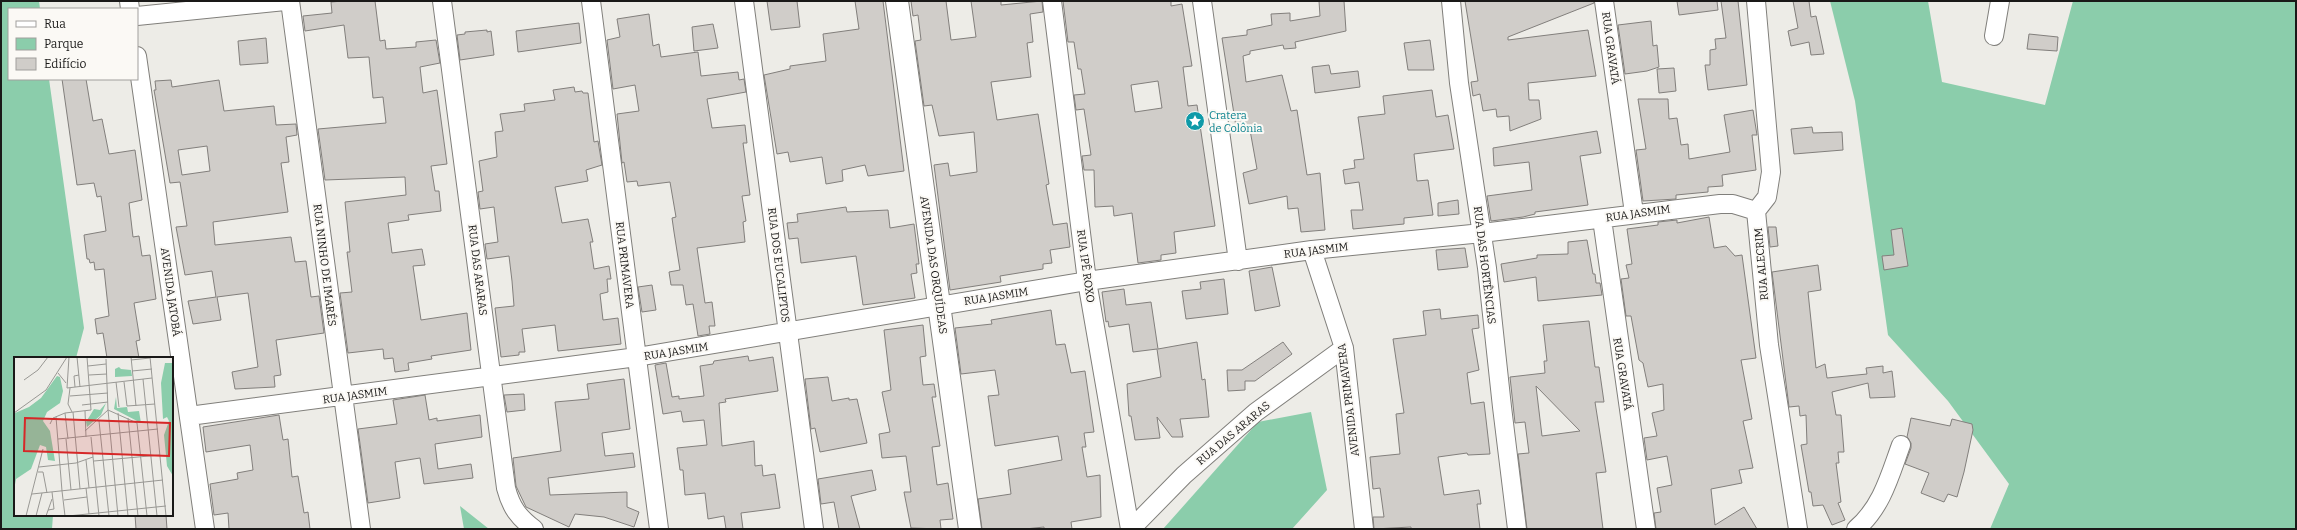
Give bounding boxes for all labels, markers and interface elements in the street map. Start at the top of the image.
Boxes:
legend [8,8,138,80]
street label: RUA GRAVATÁ [1599,11,1623,86]
text: Rua [44,17,66,31]
text: Parque [44,37,83,51]
text: Edifício [44,57,86,71]
place label: Cratera de Colônia [1209,109,1262,135]
place icon: Cratera de Colônia [1184,110,1206,132]
street label: AVENIDA DAS ORQUÍDEAS [917,195,951,335]
street label: RUA NINHO DE IMARÉS [311,203,339,327]
street label: RUA JASMIM [1605,203,1671,224]
street label: RUA DAS HORTÊNCIAS [1471,205,1499,325]
street label: RUA DOS EUCALIPTOS [765,207,792,323]
street label: RUA PRIMAVERA [613,221,636,309]
street label: RUA DAS ARARAS [465,224,490,316]
street label: RUA ALECRIM [1752,227,1771,301]
street label: RUA IPÊ ROXO [1074,229,1098,303]
street label: RUA JASMIM [1283,240,1349,261]
street label: AVENIDA JATOBÁ [158,247,184,338]
street label: RUA JASMIM [963,285,1029,308]
street label: RUA GRAVATÁ [1610,337,1636,412]
street label: RUA JASMIM [643,340,709,363]
street label: AVENIDA PRIMAVERA [1335,342,1362,457]
inset map [14,357,173,516]
street label: RUA JASMIM [322,385,388,406]
street label: RUA DAS ARARAS [1194,399,1273,468]

